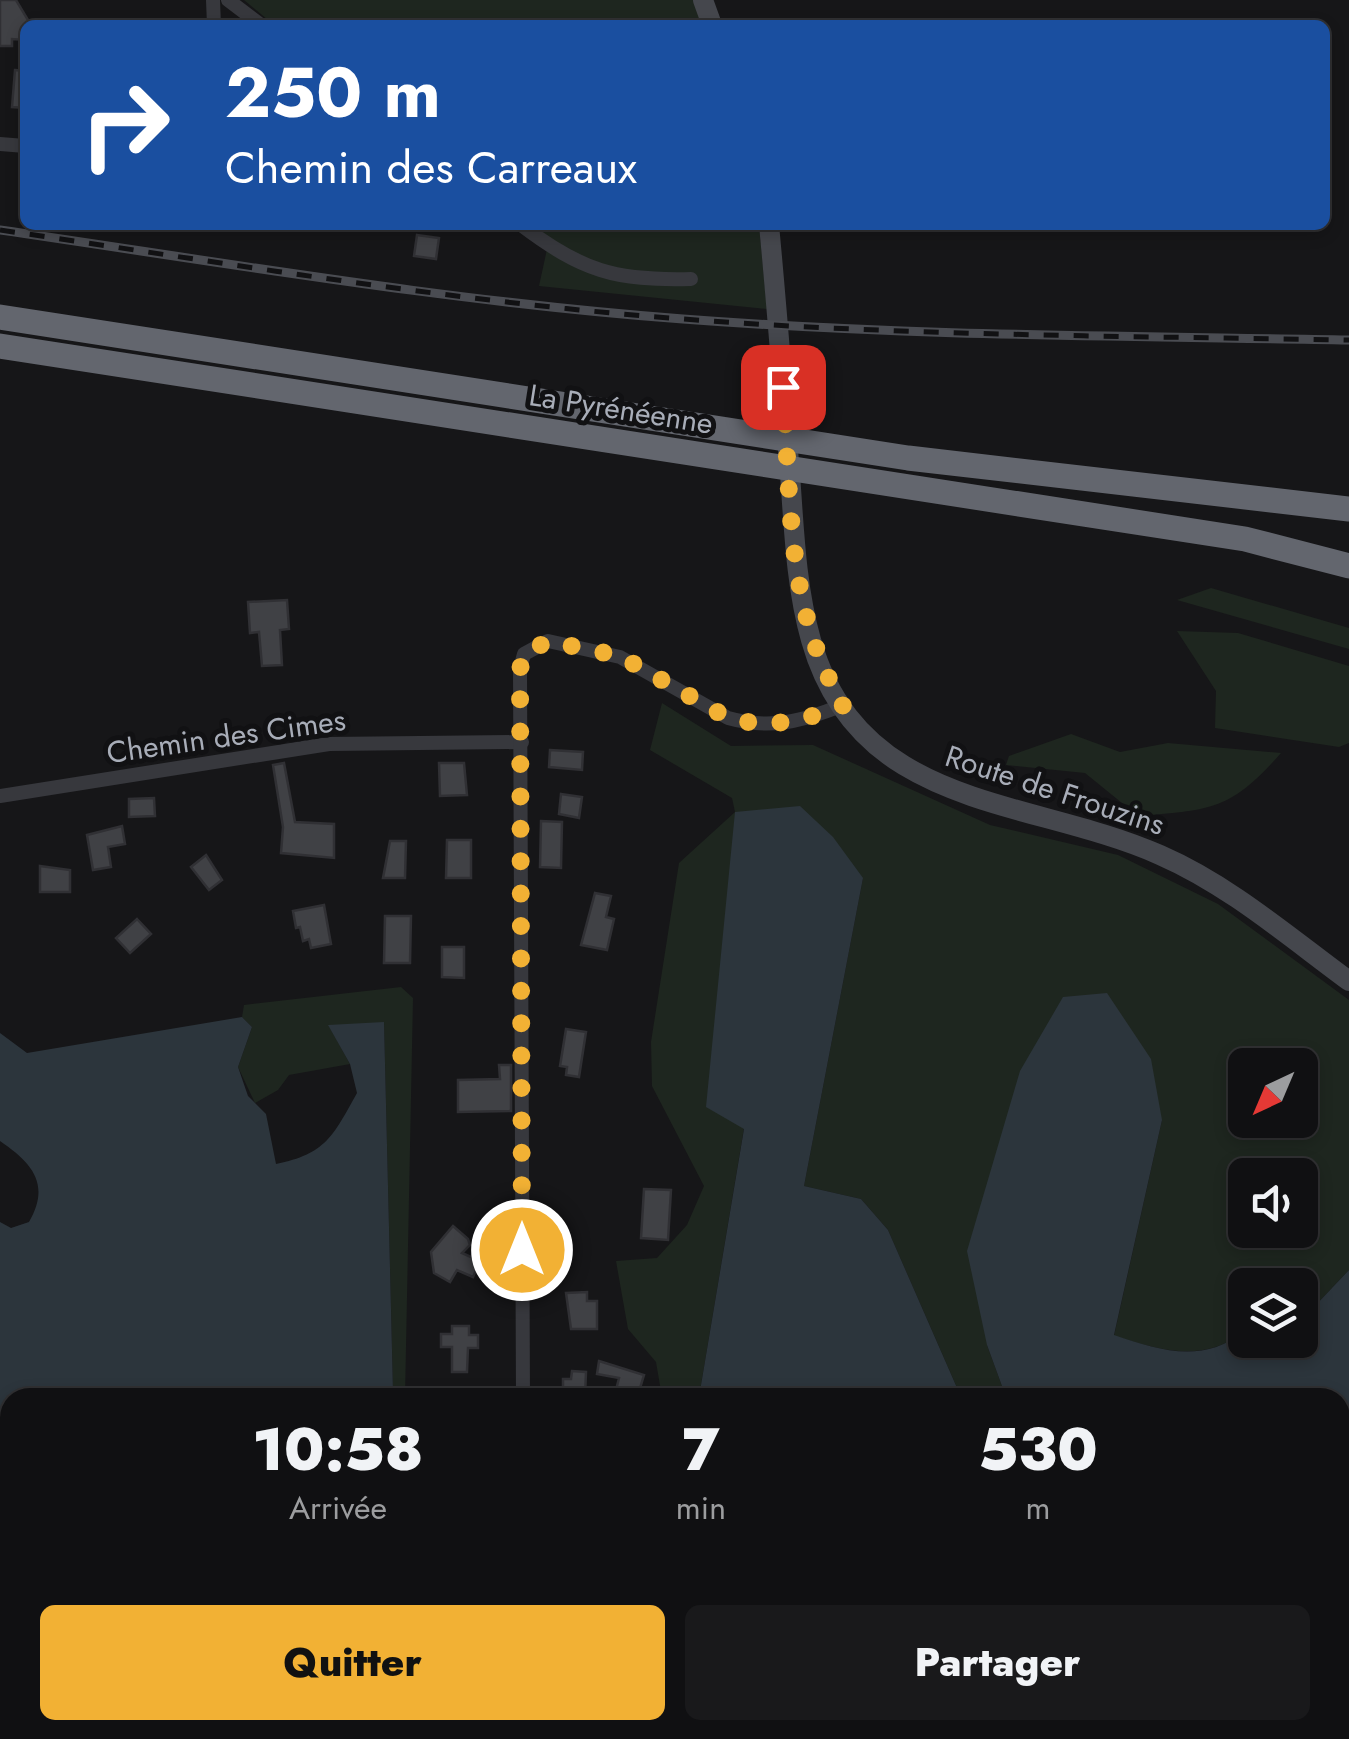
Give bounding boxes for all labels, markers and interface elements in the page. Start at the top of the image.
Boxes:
text: 250 m [225,42,441,143]
icon: right [60,60,190,190]
text: Chemin des Carreaux [225,135,637,200]
pin [741,345,826,430]
icon: arrive [756,360,811,415]
street label: La Pyrénéenne [526,373,716,445]
street label: Chemin des Cimes [104,698,348,774]
street label: Route de Frouzins [940,734,1170,846]
north arrow [1228,1048,1318,1138]
map controls [1228,1048,1318,1358]
button: sound [1228,1158,1318,1248]
position arrow [470,1198,574,1302]
button: layers [1228,1268,1318,1358]
text: 10:58 [252,1406,424,1493]
text: 7 [682,1406,720,1493]
text: 530 [978,1406,1098,1493]
text: Arrivée [289,1485,387,1531]
text: min [676,1485,726,1531]
text: m [1025,1485,1050,1531]
button: Quitter [40,1605,665,1720]
button: Partager [685,1605,1310,1720]

